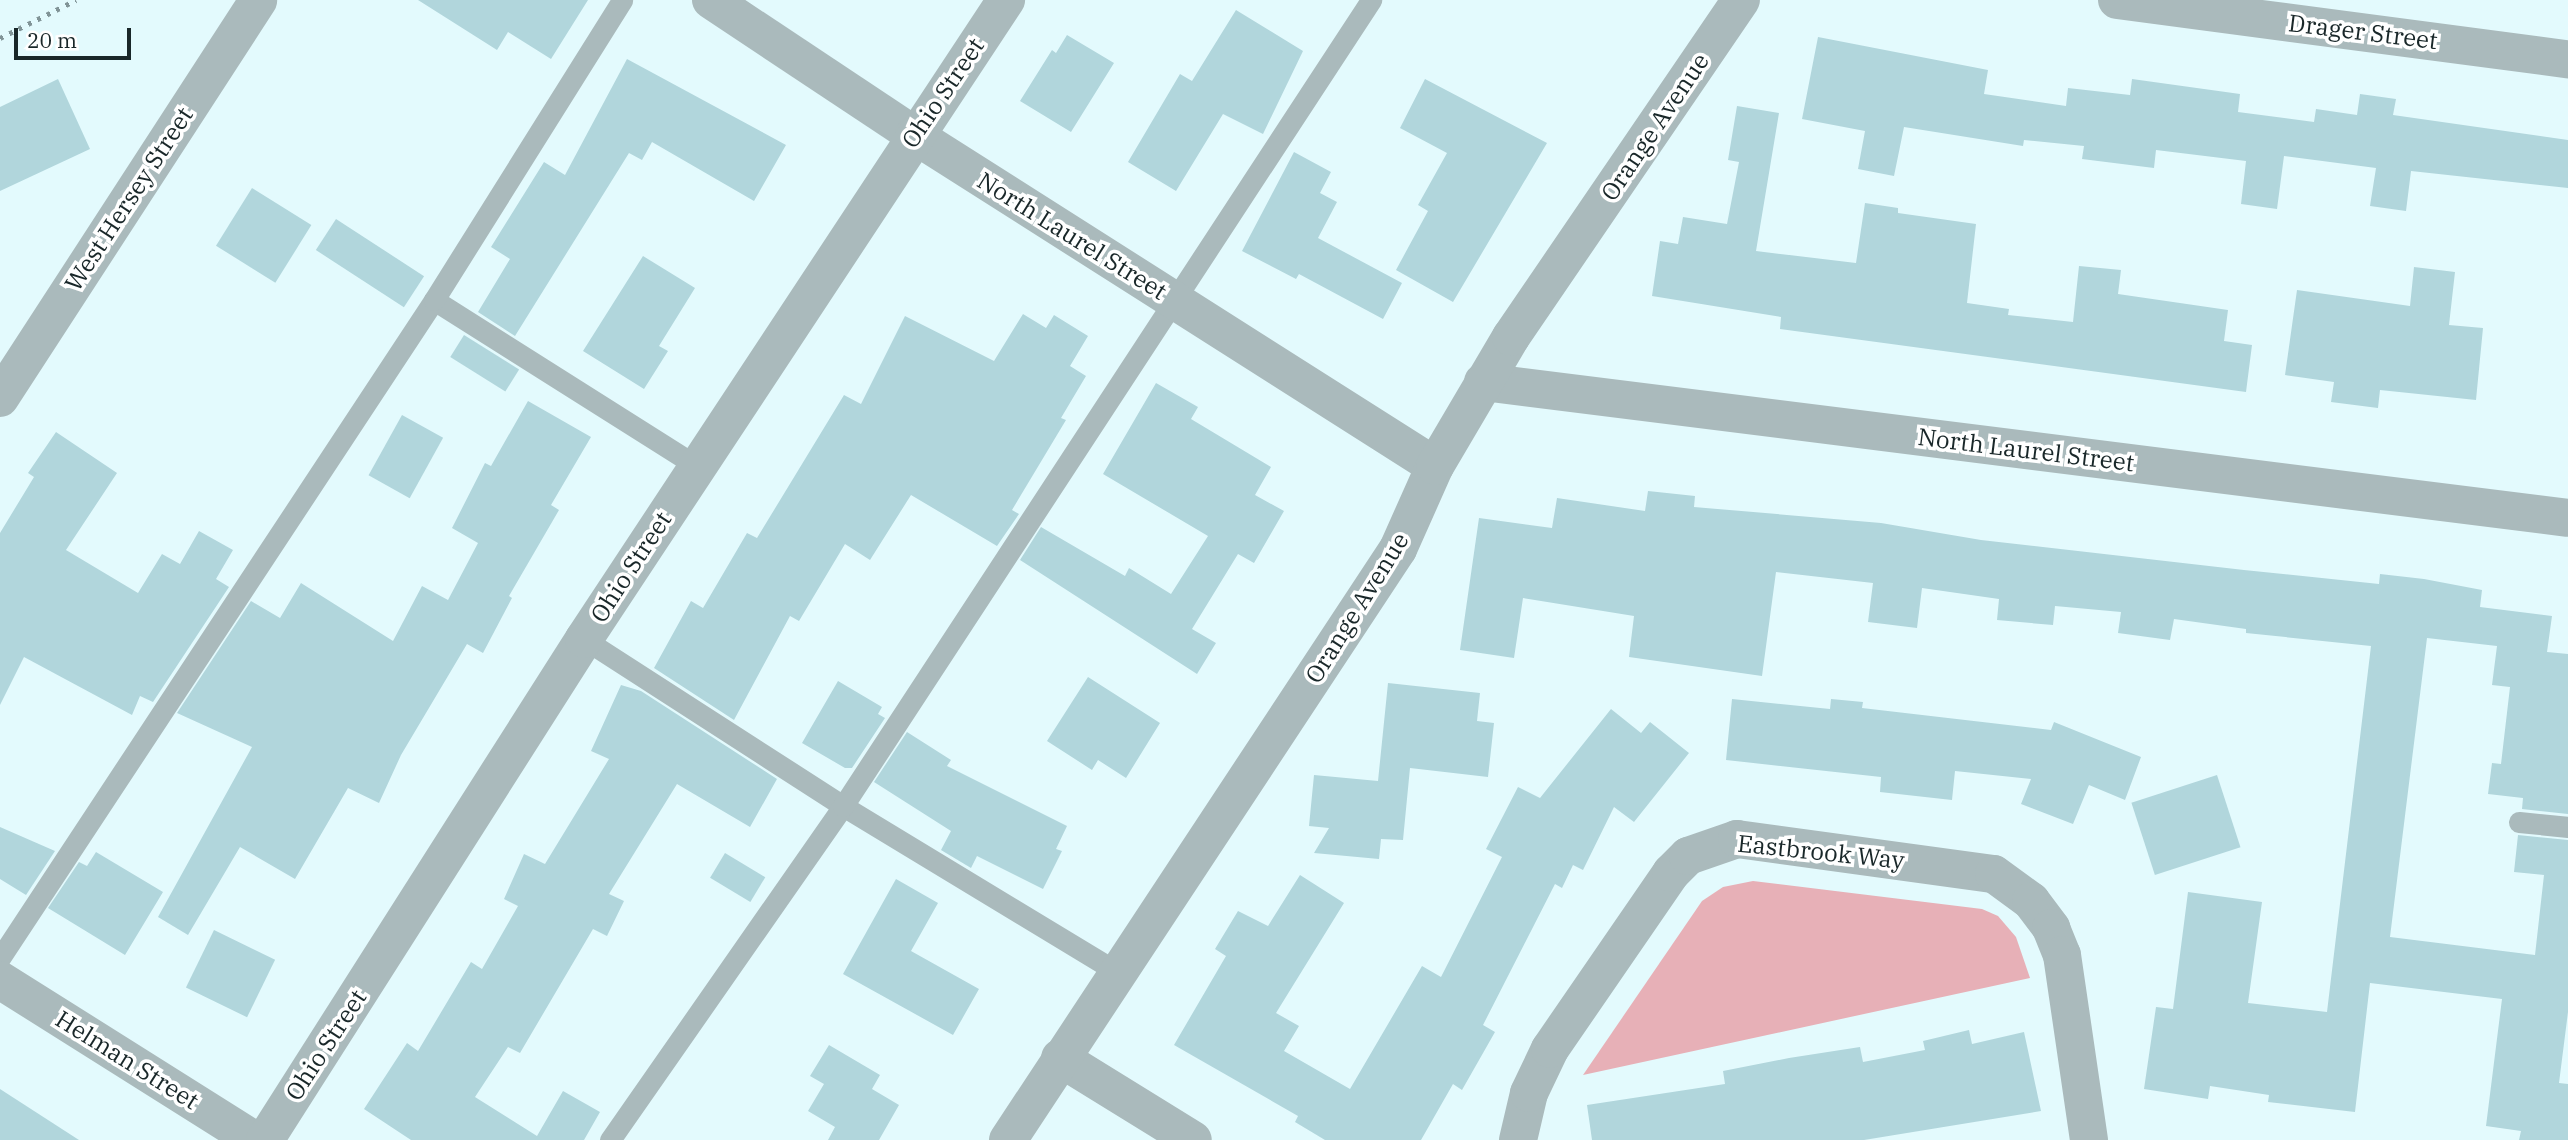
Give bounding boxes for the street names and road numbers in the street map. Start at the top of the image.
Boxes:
street label: Drager Street [2287,9,2439,55]
street label: Ohio Street [896,33,990,153]
street label: Orange Avenue [1595,48,1715,206]
street label: West Hersey Street [59,102,199,296]
street label: North Laurel Street [972,166,1172,306]
street label: North Laurel Street [1916,422,2136,478]
street label: Ohio Street [585,506,677,628]
street label: Orange Avenue [1299,527,1415,689]
street label: Eastbrook Way [1736,829,1906,875]
street label: Ohio Street [280,984,372,1106]
street label: Helman Street [50,1005,204,1115]

